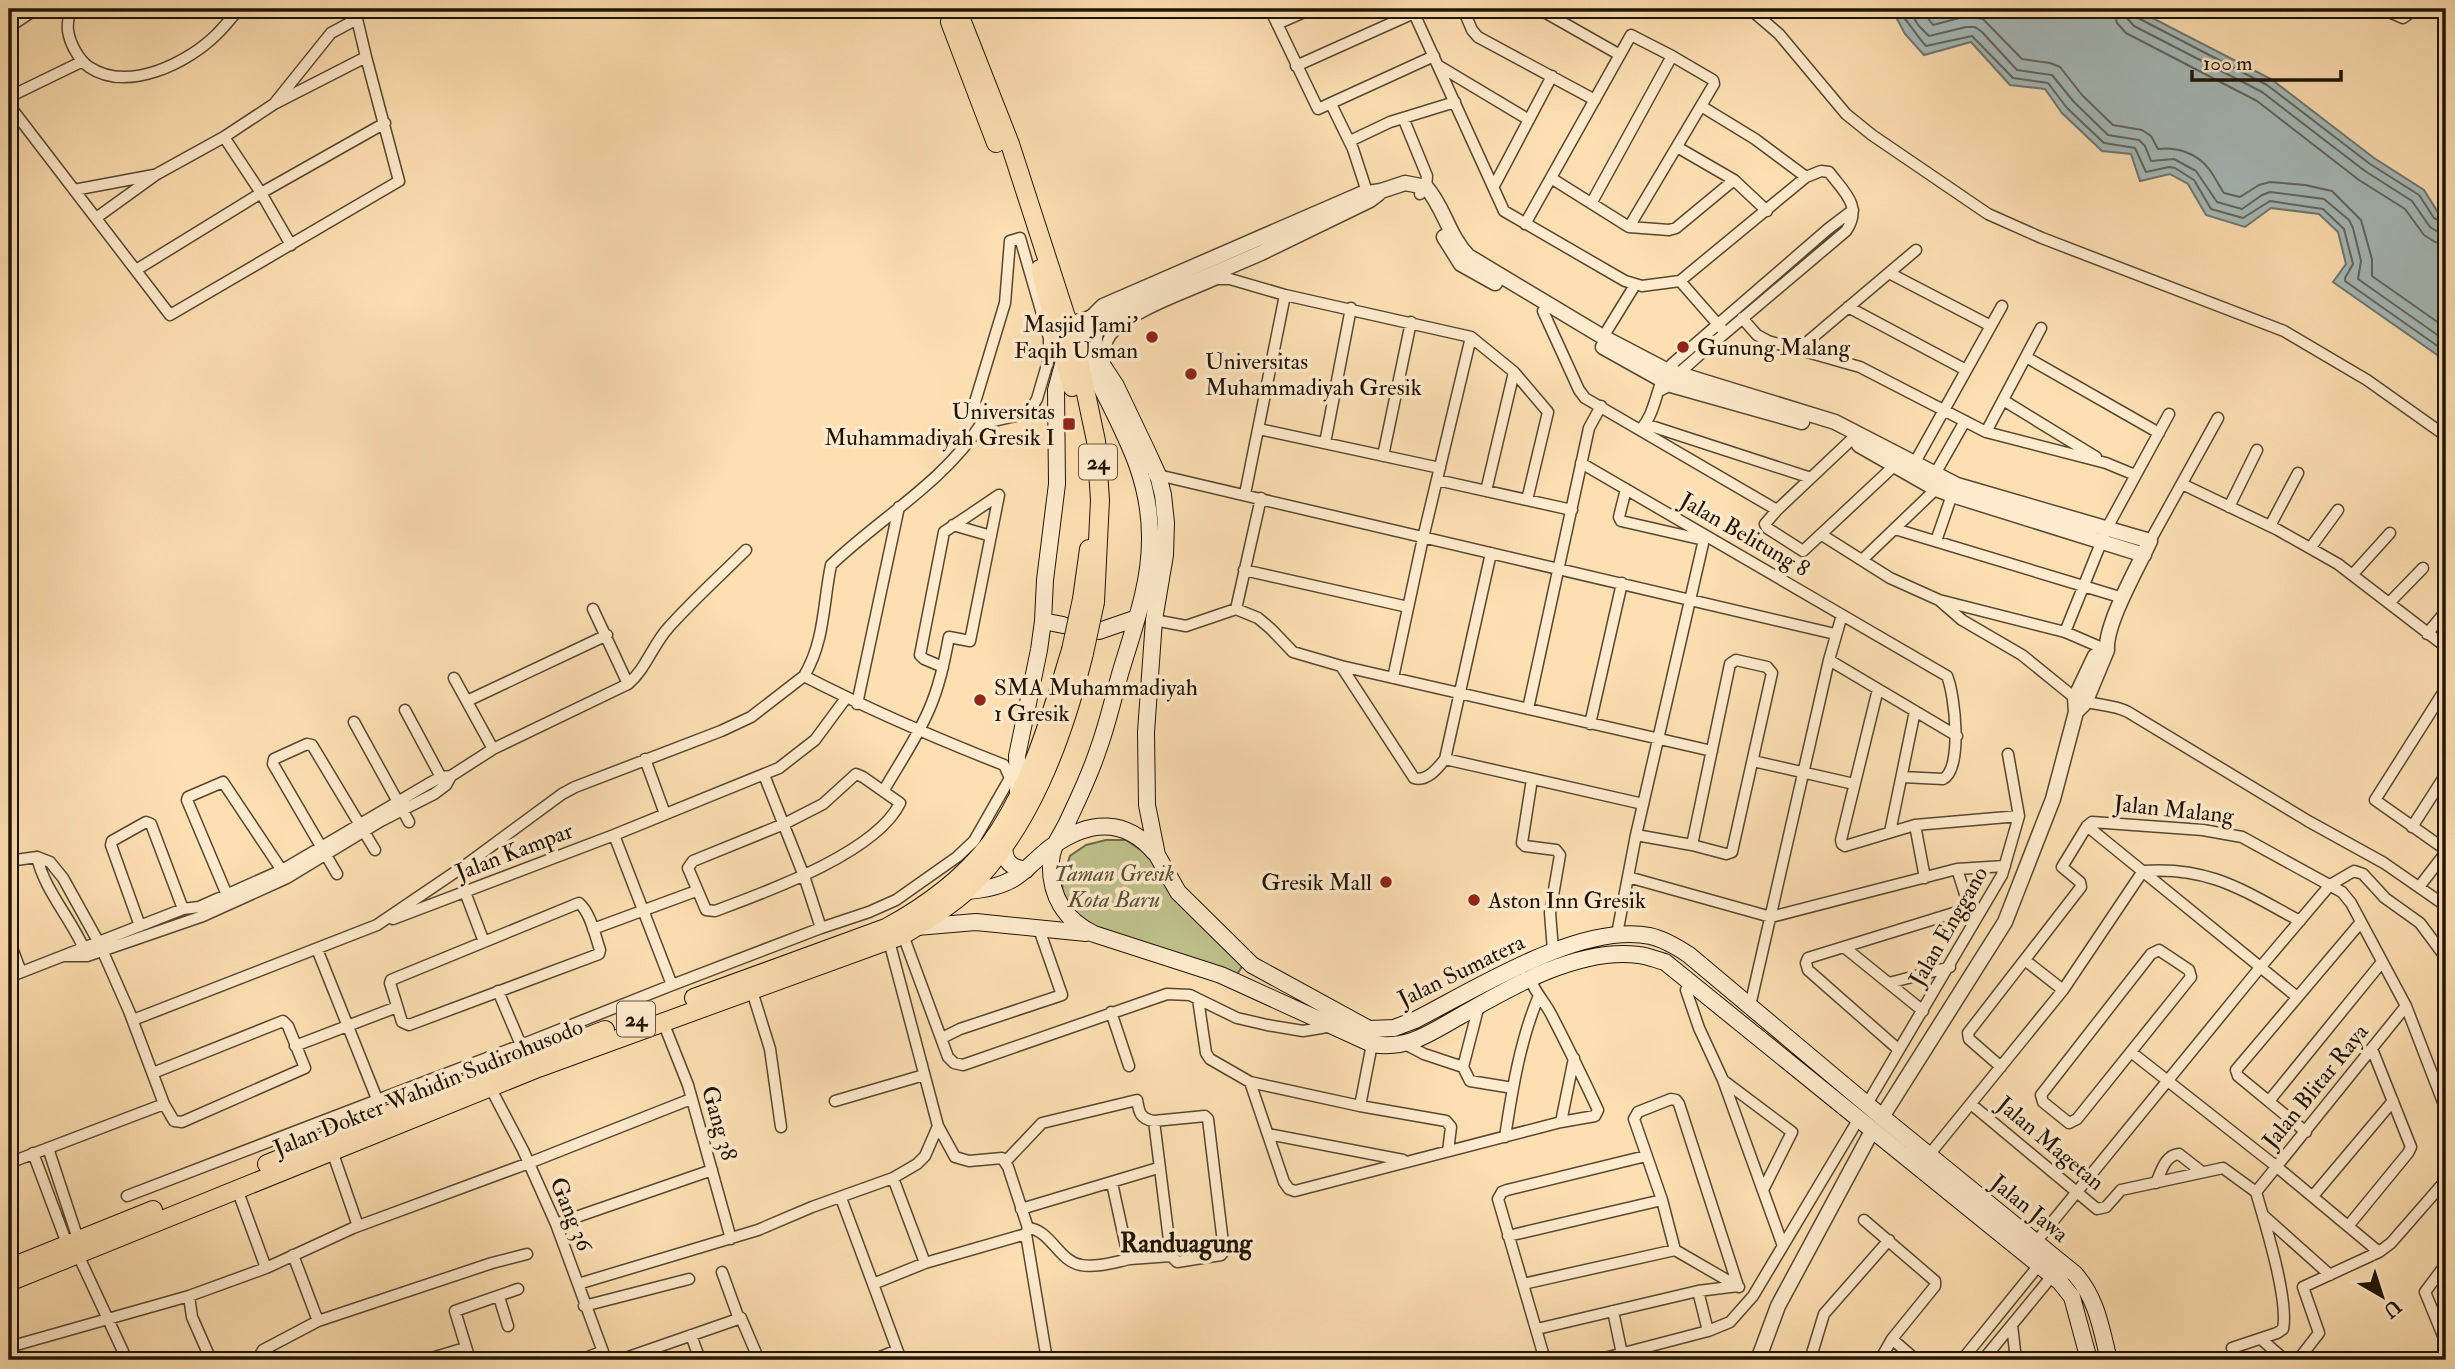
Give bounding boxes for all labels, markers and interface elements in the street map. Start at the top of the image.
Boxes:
scale bar [2192,38,2341,82]
text: 100 m [2203,50,2253,77]
place label: Masjid Jami' Faqih Usman [1014,310,1138,365]
marker: Masjid Jami' Faqih Usman [1144,329,1160,345]
place label: Gunung Malang [1697,333,1851,362]
marker: Gunung Malang [1675,339,1691,355]
place label: Universitas Muhammadiyah Gresik [1205,347,1422,402]
marker: Universitas Muhammadiyah Gresik [1183,366,1199,382]
place label: Universitas Muhammadiyah Gresik I [824,397,1055,452]
marker: Universitas Muhammadiyah Gresik I [1061,416,1077,432]
road number: 24 [1079,444,1117,480]
street label: Jalan Belitung 8 [1674,485,1815,583]
place label: SMA Muhammadiyah 1 Gresik [994,673,1198,728]
marker: SMA Muhammadiyah 1 Gresik [972,692,988,708]
street label: Jalan Malang [2112,789,2236,830]
street label: Jalan Kampar [451,816,578,888]
park label: Taman Gresik Kota Baru [1054,859,1174,914]
street label: Jalan Enggano [1902,861,1994,992]
place label: Gresik Mall [1261,868,1372,897]
marker: Gresik Mall [1378,874,1394,890]
place label: Aston Inn Gresik [1487,886,1646,915]
marker: Aston Inn Gresik [1466,892,1482,908]
street label: Jalan Sumatera [1392,927,1530,1014]
road number: 24 [617,1002,655,1036]
street label: Jalan Dokter Wahidin Sudirohusodo [268,1012,587,1163]
street label: Jalan Blitar Raya [2255,1017,2375,1156]
street label: Gang 38 [695,1082,744,1164]
street label: Jalan Magetan [1990,1089,2111,1197]
street label: Jalan Jawa [1984,1168,2075,1249]
street label: Gang 36 [544,1173,600,1257]
district label: Randuagung [1120,1228,1253,1261]
north arrow [2346,1260,2416,1330]
text: U [2378,1294,2406,1323]

